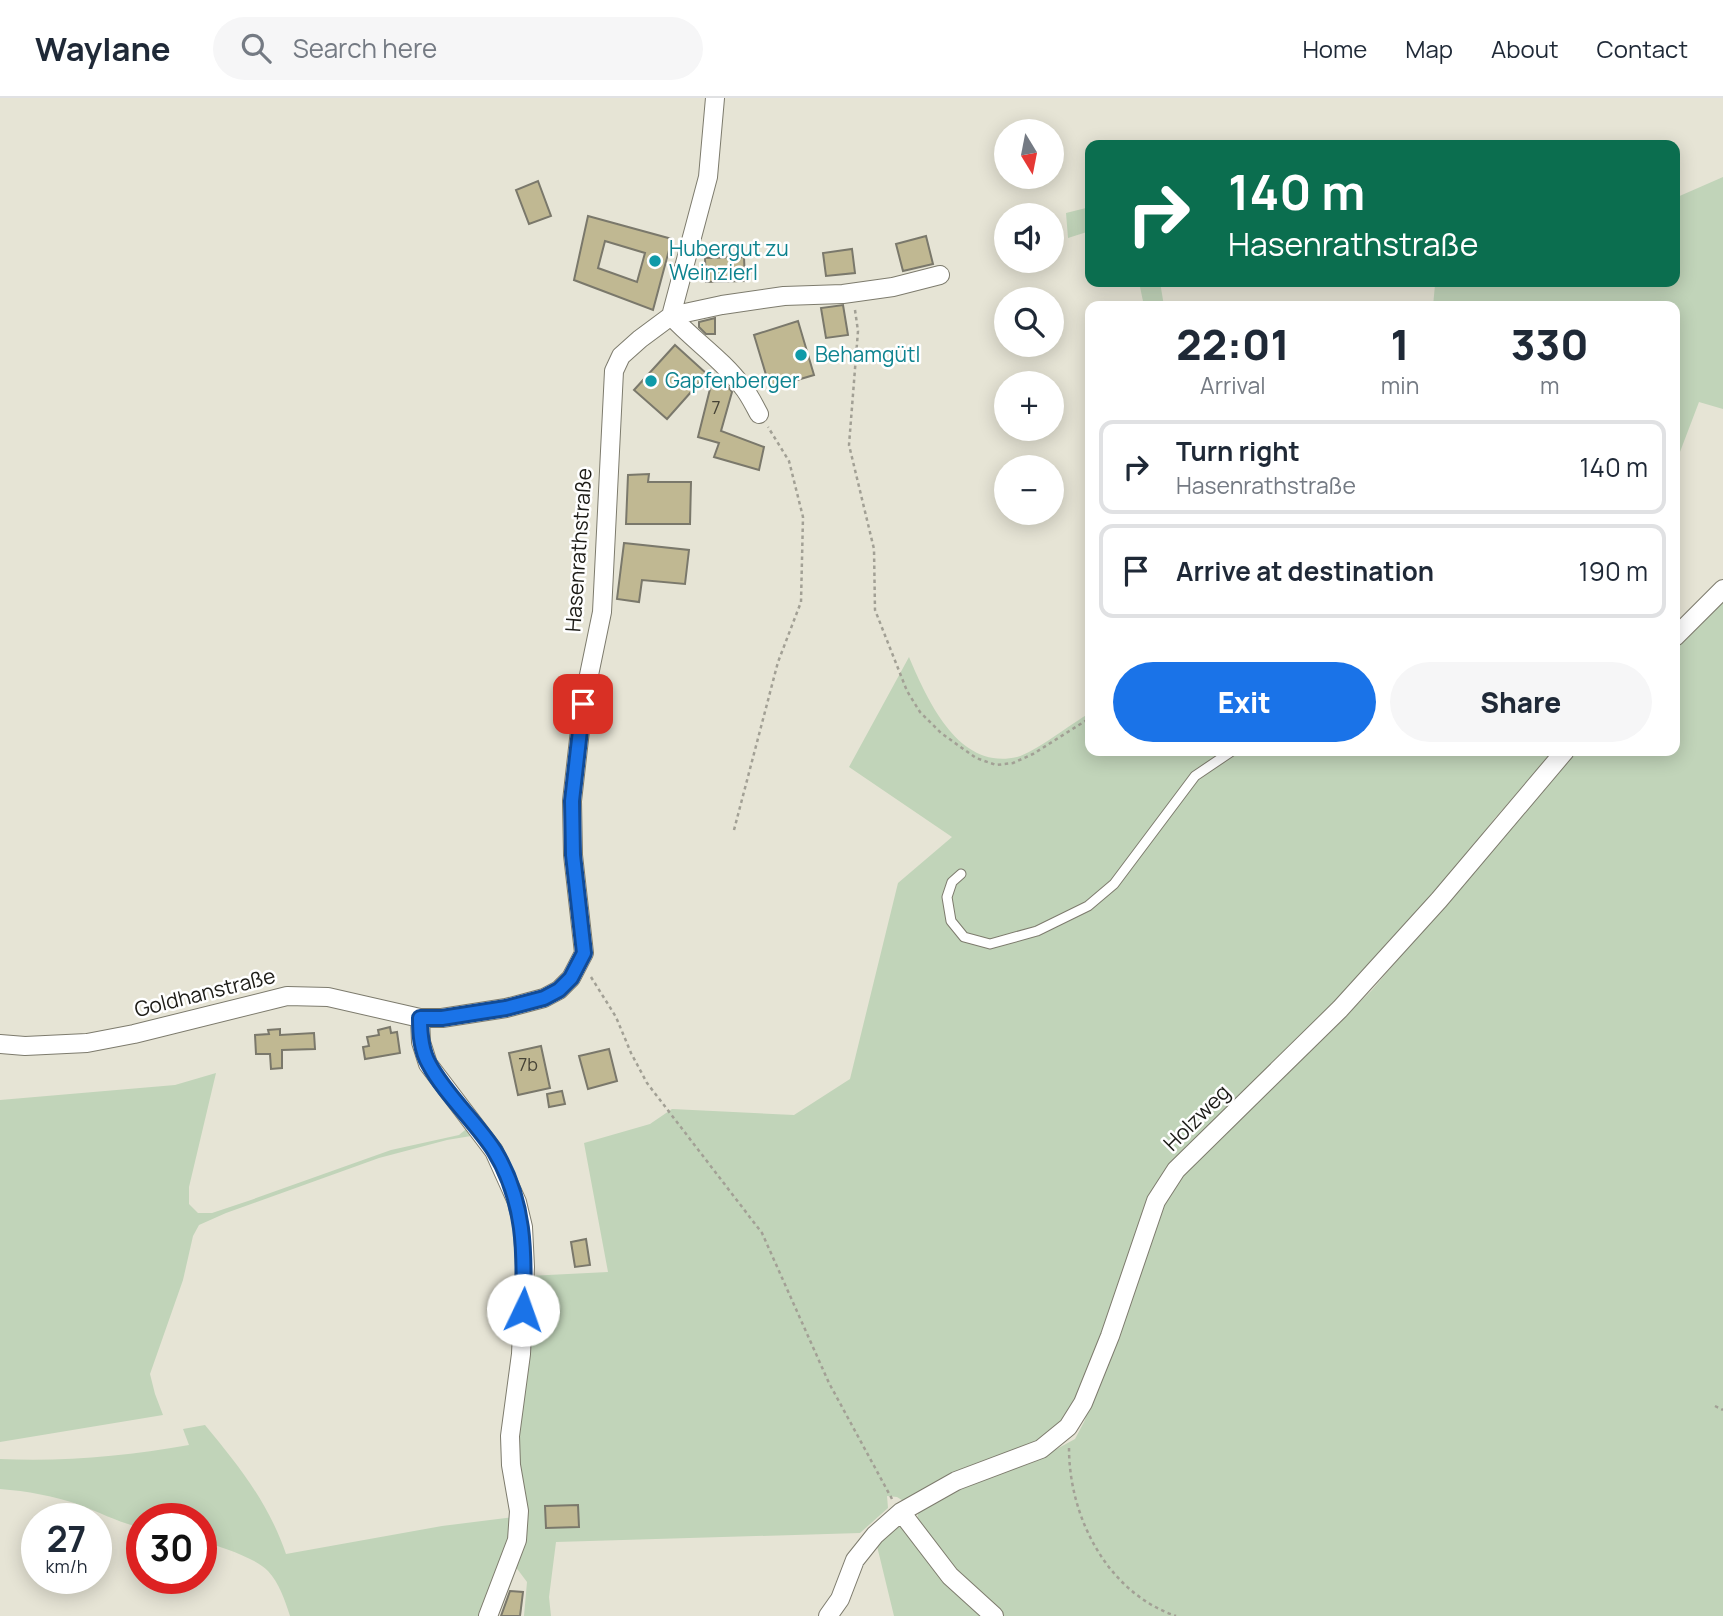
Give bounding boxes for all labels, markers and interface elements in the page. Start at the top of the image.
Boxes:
search box [213,17,703,80]
text: Waylane [35,26,171,71]
icon: search [237,29,275,67]
text: Search here [293,30,437,66]
text: Home [1302,32,1367,65]
text: Map [1405,32,1453,65]
text: About [1491,32,1559,65]
text: Contact [1597,32,1688,65]
north arrow [994,119,1064,189]
map controls [994,119,1064,525]
text: 140 m [1228,158,1365,225]
icon: right [1113,168,1204,259]
button: sound [994,203,1064,273]
text: Hasenrathstraße [1228,222,1478,266]
place label: Hubergut zu Weinzierl [669,234,789,286]
marker: Hubergut zu Weinzierl [647,253,663,269]
button: search [994,287,1064,357]
text: 22:01 [1176,315,1289,373]
text: 1 [1391,315,1410,373]
text: 330 [1511,315,1589,373]
place label: Behamgütl [815,340,920,368]
marker: Behamgütl [793,347,809,363]
place label: Gapfenberger [665,366,800,394]
text: Arrival [1200,369,1266,401]
text: min [1381,369,1419,401]
text: m [1540,369,1559,401]
button: + [994,371,1064,441]
marker: Gapfenberger [643,373,659,389]
house number: 7 [711,395,721,419]
text: Turn right [1176,433,1300,469]
icon: right [1117,448,1155,486]
text: 140 m [1579,449,1648,485]
button: − [994,455,1064,525]
street label: Hasenrathstraße [558,467,598,633]
text: Hasenrathstraße [1176,469,1356,501]
icon: arrive [1117,552,1155,590]
text: Arrive at destination [1176,553,1434,589]
text: 190 m [1579,553,1648,589]
button: Exit [1113,662,1376,742]
button: Share [1390,662,1652,742]
pin [553,674,613,734]
icon: arrive [564,685,602,723]
street label: Goldhanstraße [131,961,278,1023]
house number: 7b [518,1052,538,1076]
street label: Holzweg [1157,1078,1236,1157]
position arrow [486,1273,560,1347]
speed limit sign: 30 [126,1503,217,1594]
text: 27 [47,1515,86,1563]
text: km/h [46,1554,87,1578]

